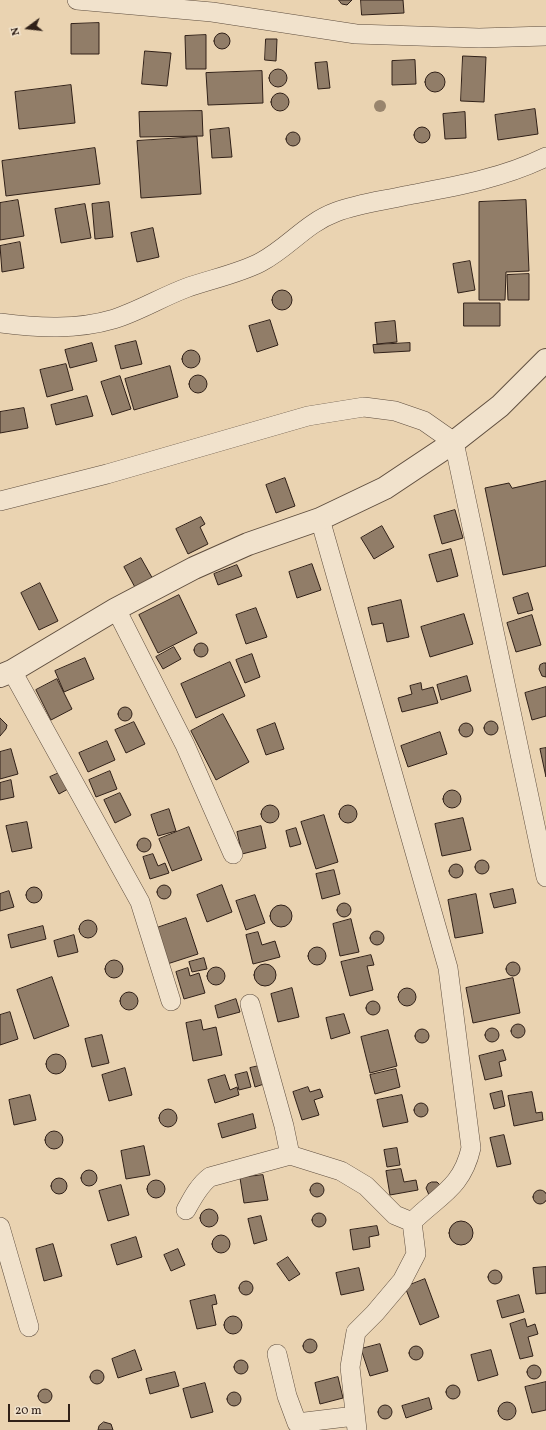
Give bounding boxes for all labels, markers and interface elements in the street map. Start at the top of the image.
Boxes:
north arrow [8,8,48,48]
text: N [8,25,24,37]
scale bar [10,1396,72,1422]
text: 20 m [15,1403,42,1419]

